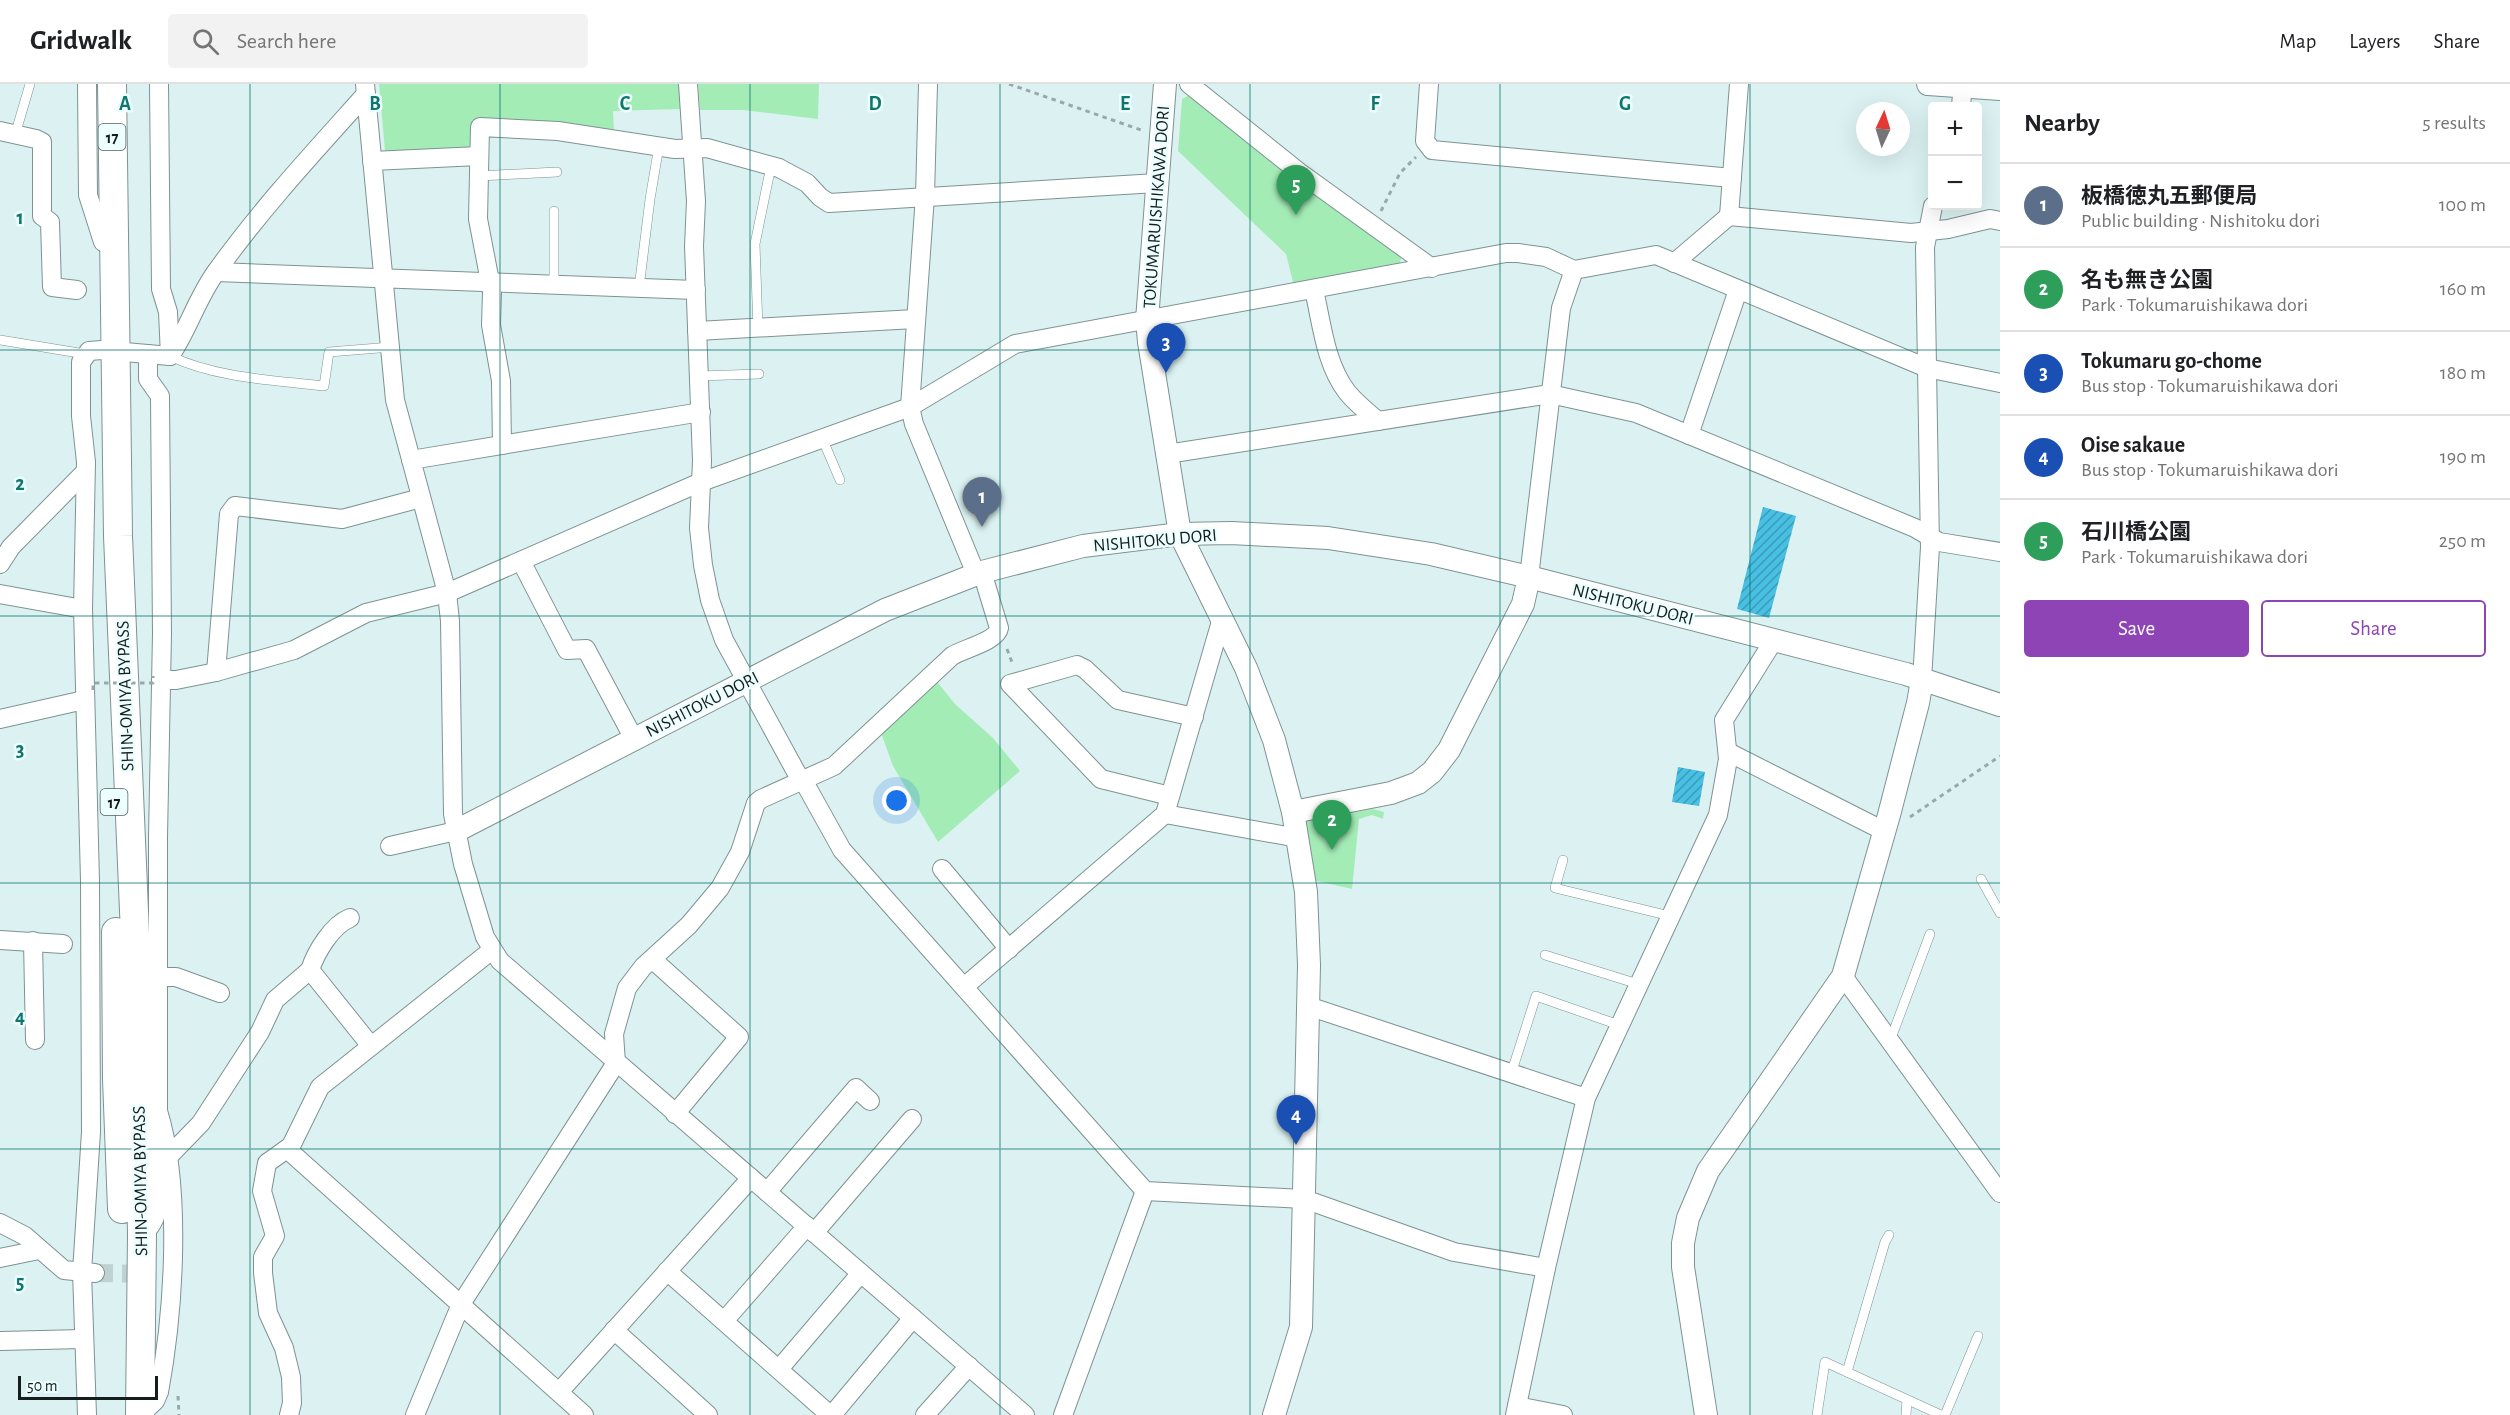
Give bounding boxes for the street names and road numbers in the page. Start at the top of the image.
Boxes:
street label: TOKUMARUISHIKAWA DORI [1141,105,1173,309]
road number: 17 [98,124,126,150]
street label: NISHITOKU DORI [1093,527,1218,555]
street label: NISHITOKU DORI [1570,581,1695,629]
street label: SHIN-OMIYA BYPASS [114,620,138,771]
street label: NISHITOKU DORI [643,669,762,741]
road number: 17 [100,789,128,815]
street label: SHIN-OMIYA BYPASS [131,1106,151,1256]

